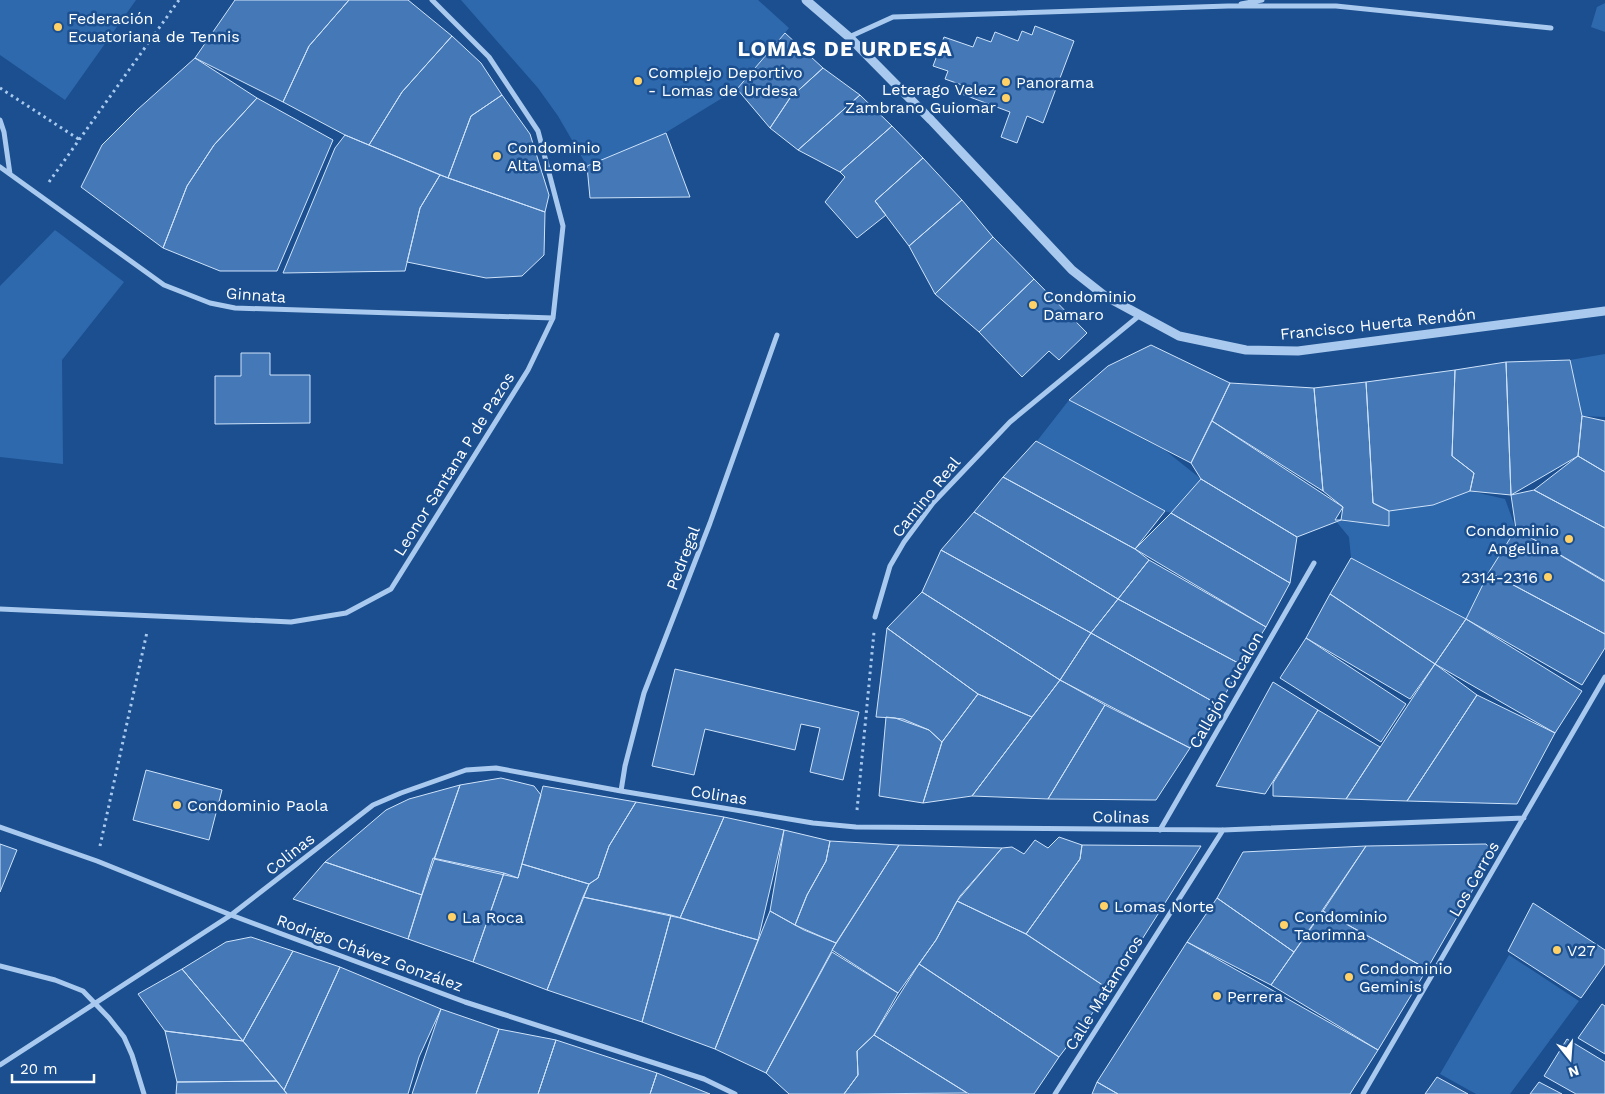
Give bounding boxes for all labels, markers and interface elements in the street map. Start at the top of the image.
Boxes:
place label: Federación Ecuatoriana de Tennis [68,9,240,46]
marker: Federación Ecuatoriana de Tennis [52,21,64,33]
district label: LOMAS DE URDESA [737,36,953,61]
place label: Complejo Deportivo - Lomas de Urdesa [648,63,803,100]
place label: Panorama [1016,73,1094,92]
marker: Complejo Deportivo - Lomas de Urdesa [632,75,644,87]
marker: Panorama [1000,76,1012,88]
place label: Leterago Velez Zambrano Guiomar [845,80,996,117]
marker: Leterago Velez Zambrano Guiomar [1000,92,1012,104]
place label: Condominio Alta Loma B [507,138,602,175]
marker: Condominio Alta Loma B [491,150,503,162]
street label: Ginnata [225,283,287,307]
place label: Condominio Damaro [1043,287,1136,324]
marker: Condominio Damaro [1027,299,1039,311]
street label: Francisco Huerta Rendón [1279,304,1477,344]
street label: Leonor Santana P de Pazos [390,369,518,559]
street label: Camino Real [888,453,964,541]
place label: Condominio Angellina [1466,521,1559,558]
street label: Pedregal [662,523,704,593]
marker: Condominio Angellina [1563,533,1575,545]
place label: 2314-2316 [1461,568,1538,587]
marker: 2314-2316 [1542,571,1554,583]
street label: Callejón Cucalon [1185,628,1267,752]
street label: Colinas [689,781,749,809]
place label: Condominio Paola [187,796,328,815]
marker: Condominio Paola [171,799,183,811]
street label: Colinas [1092,807,1150,827]
street label: Colinas [262,829,318,879]
street label: Los Cerros [1445,838,1503,920]
place label: Lomas Norte [1114,897,1214,916]
marker: Lomas Norte [1098,900,1110,912]
place label: Condominio Taorimna [1294,907,1387,944]
place label: La Roca [462,908,524,927]
street label: Rodrigo Chávez González [274,910,466,996]
marker: La Roca [446,911,458,923]
marker: Condominio Taorimna [1278,919,1290,931]
street label: Calle Matamoros [1061,932,1147,1054]
place label: V27 [1567,941,1595,960]
marker: V27 [1551,944,1563,956]
place label: Condominio Geminis [1359,959,1452,996]
marker: Condominio Geminis [1343,971,1355,983]
place label: Perrera [1227,987,1283,1006]
marker: Perrera [1211,990,1223,1002]
north arrow [1545,1034,1595,1084]
scale bar [12,1052,95,1084]
text: 20 m [20,1060,58,1078]
text: N [1567,1062,1581,1081]

